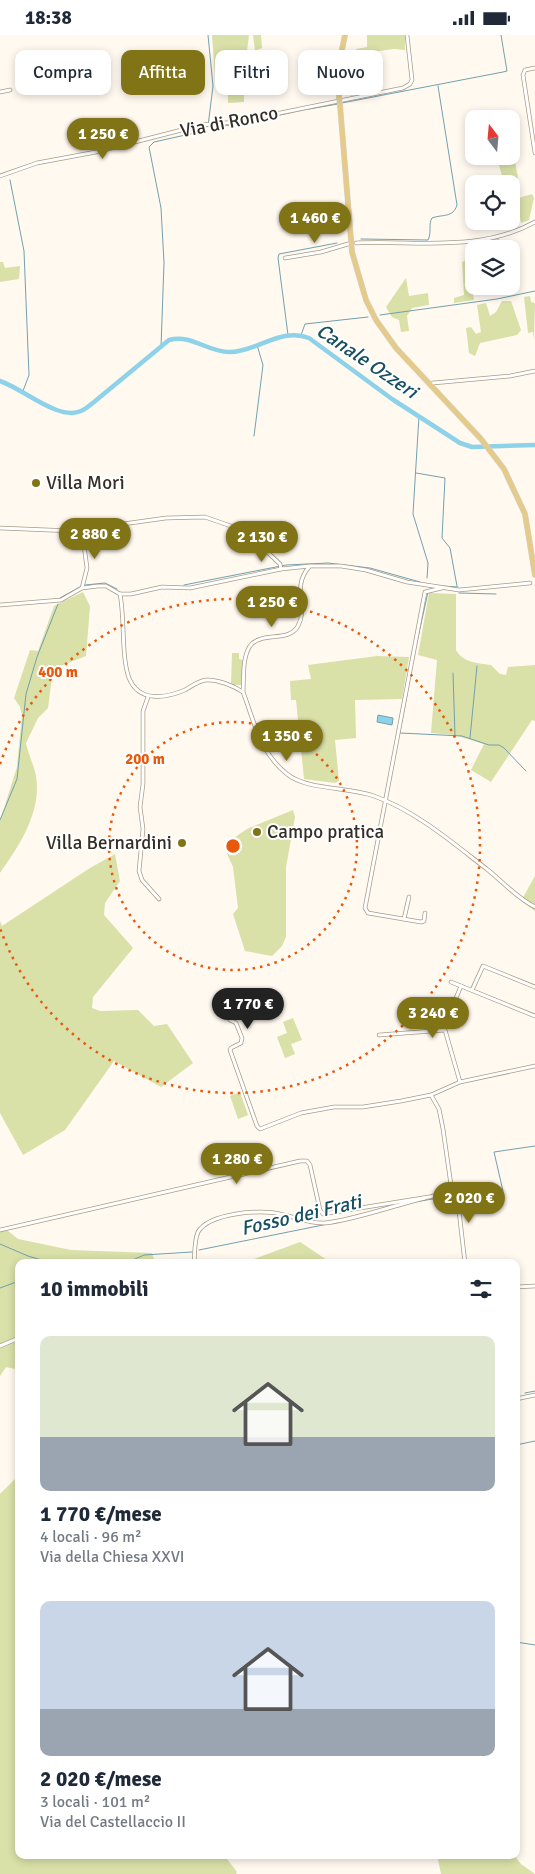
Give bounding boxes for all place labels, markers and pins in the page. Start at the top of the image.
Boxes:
pin: 1 250 € [57,117,149,160]
pin: 1 460 € [269,201,361,244]
place label: Villa Mori [46,471,125,495]
marker: Villa Mori [30,477,42,489]
pin: 2 880 € [49,517,141,560]
pin: 2 130 € [216,521,308,563]
pin: 1 250 € [226,585,318,628]
pin: 1 350 € [241,719,333,762]
place label: Campo pratica [267,820,384,844]
marker: Campo pratica [251,826,263,838]
place label: Villa Bernardini [46,831,172,855]
marker: Villa Bernardini [176,837,188,849]
centre of rings [224,837,242,855]
pin: 1 770 € [202,987,294,1030]
pin: 3 240 € [387,997,479,1039]
pin: 1 280 € [191,1143,283,1185]
pin: 2 020 € [423,1181,515,1224]

